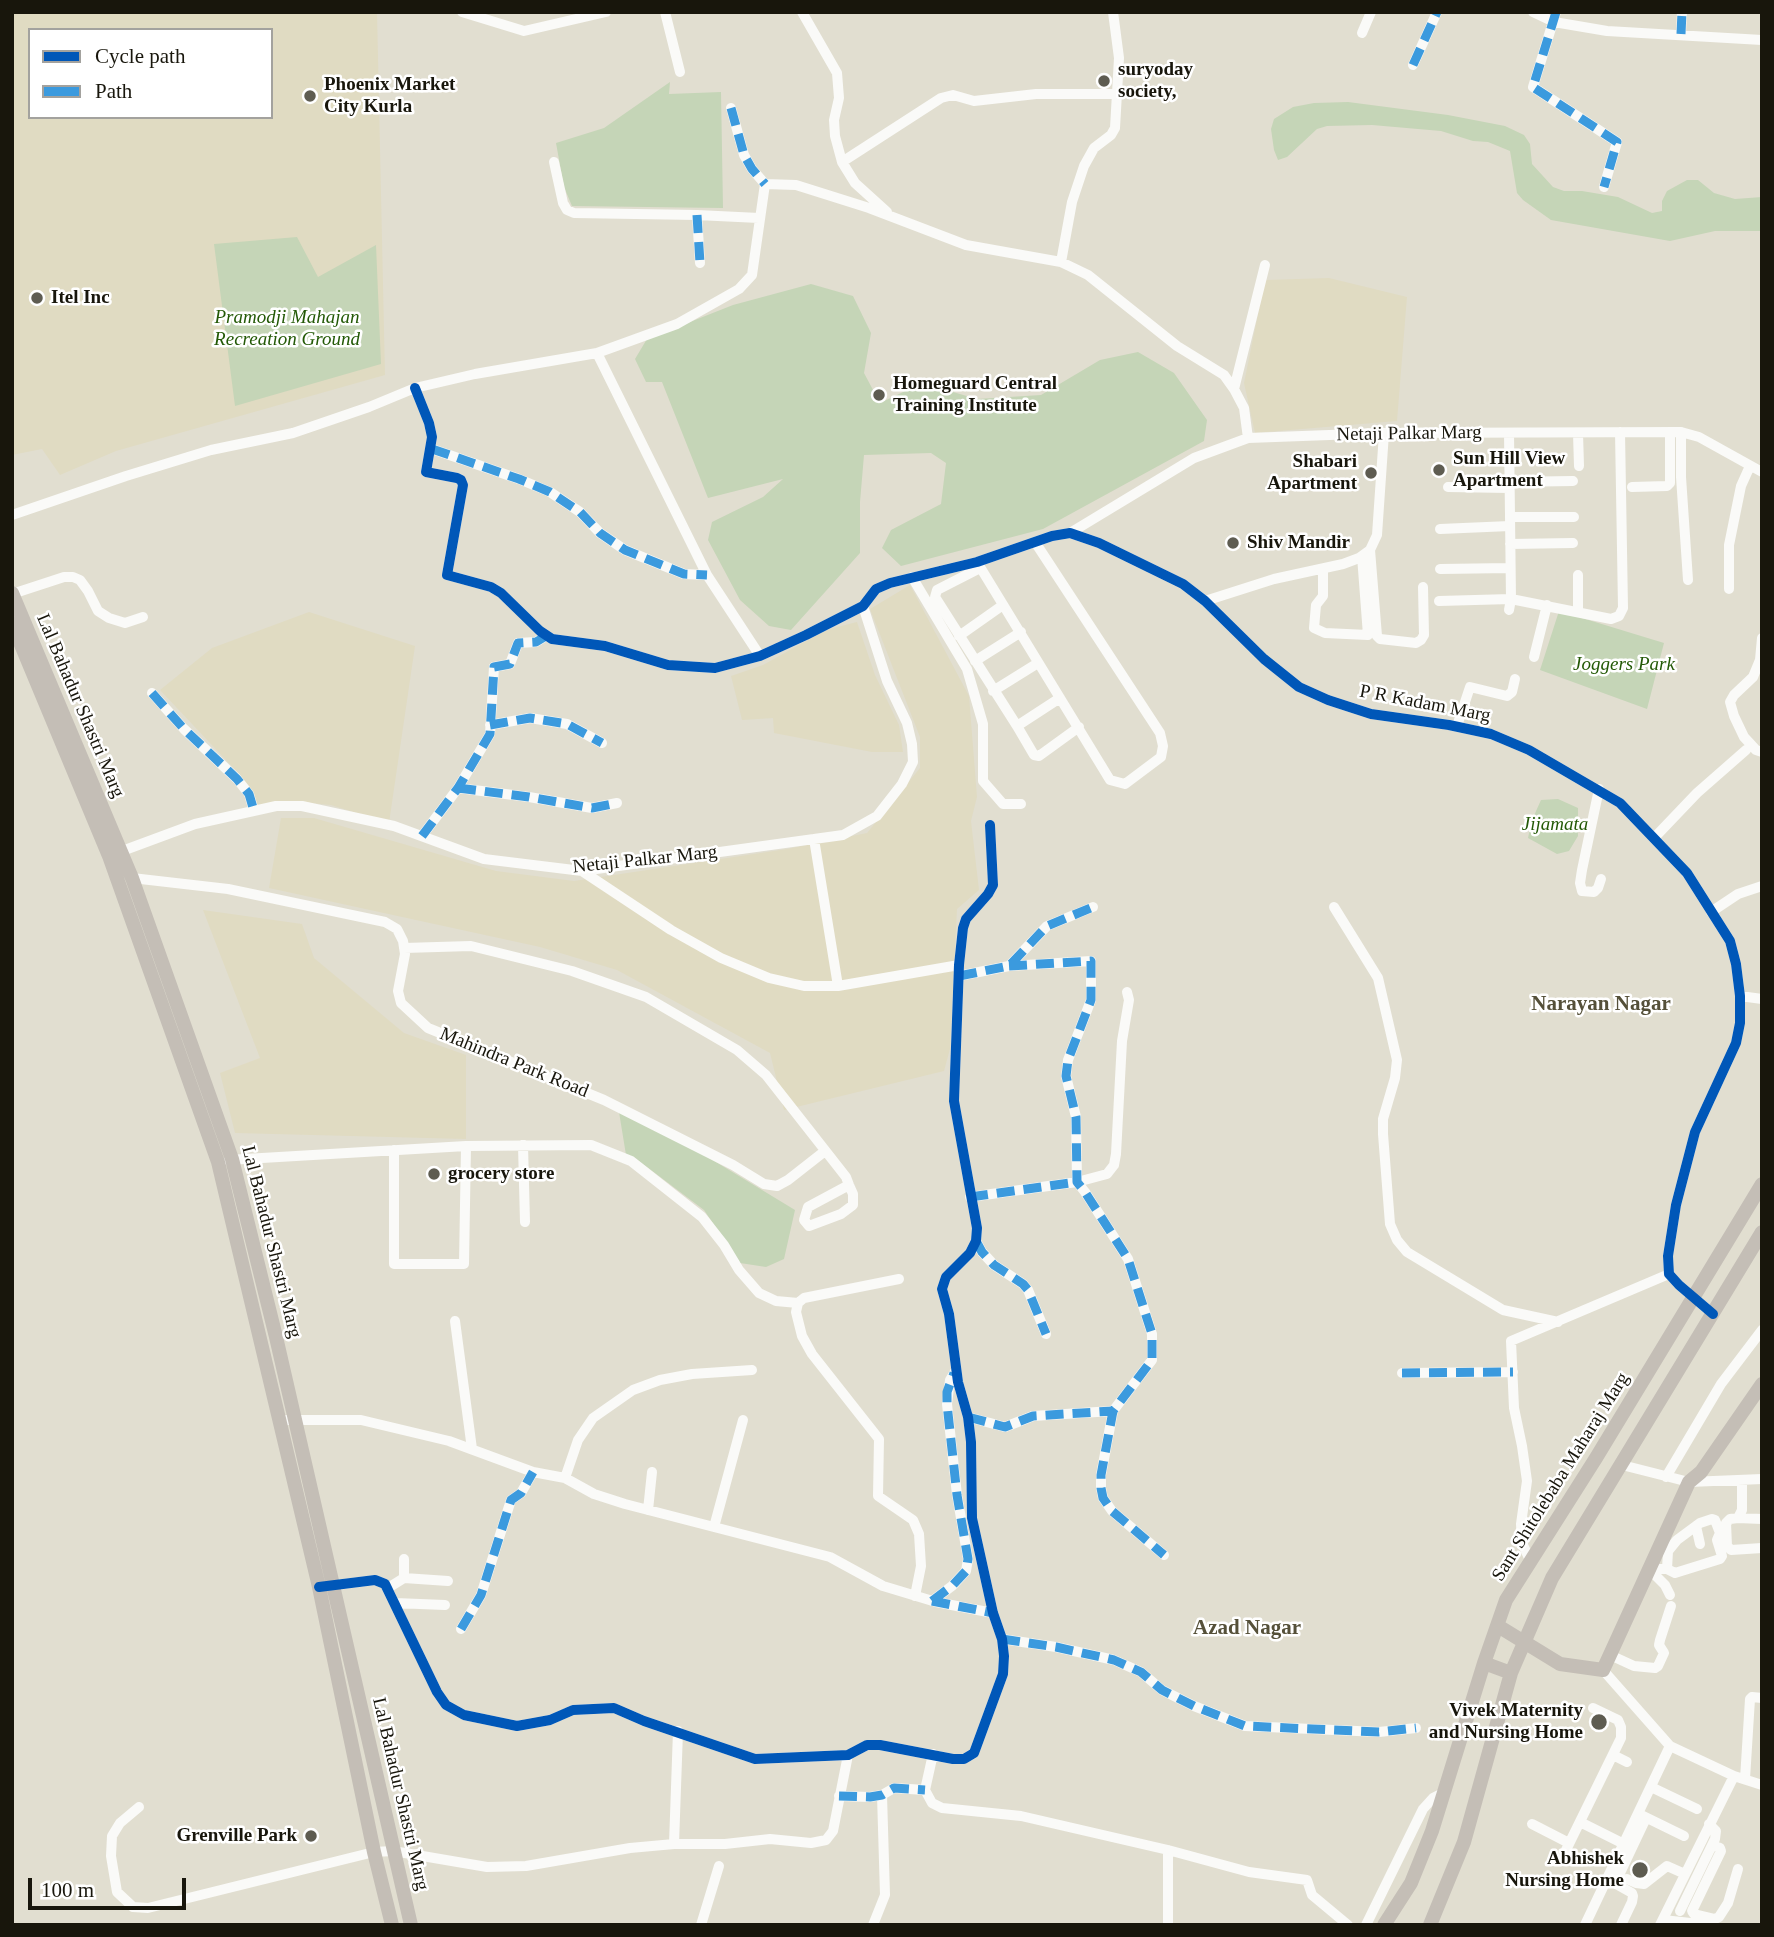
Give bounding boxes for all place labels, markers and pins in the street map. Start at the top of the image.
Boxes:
place label: suryoday society, [1118,59,1193,103]
marker: suryoday society, [1096,73,1112,89]
place label: Phoenix Market City Kurla [324,74,455,118]
marker: Phoenix Market City Kurla [302,88,318,104]
place label: Itel Inc [51,287,110,309]
marker: Itel Inc [29,290,45,306]
place label: Homeguard Central Training Institute [893,373,1057,417]
marker: Homeguard Central Training Institute [871,387,887,403]
place label: Sun Hill View Apartment [1453,448,1565,492]
place label: Shabari Apartment [1267,451,1357,495]
marker: Sun Hill View Apartment [1431,462,1447,478]
marker: Shabari Apartment [1363,465,1379,481]
place label: Shiv Mandir [1247,532,1350,554]
marker: Shiv Mandir [1225,535,1241,551]
place label: grocery store [448,1163,554,1185]
marker: grocery store [426,1166,442,1182]
place label: Vivek Maternity and Nursing Home [1429,1700,1583,1744]
marker: Vivek Maternity and Nursing Home [1589,1712,1609,1732]
place label: Grenville Park [177,1825,297,1847]
marker: Grenville Park [303,1828,319,1844]
place label: Abhishek Nursing Home [1505,1848,1624,1892]
marker: Abhishek Nursing Home [1630,1860,1650,1880]

